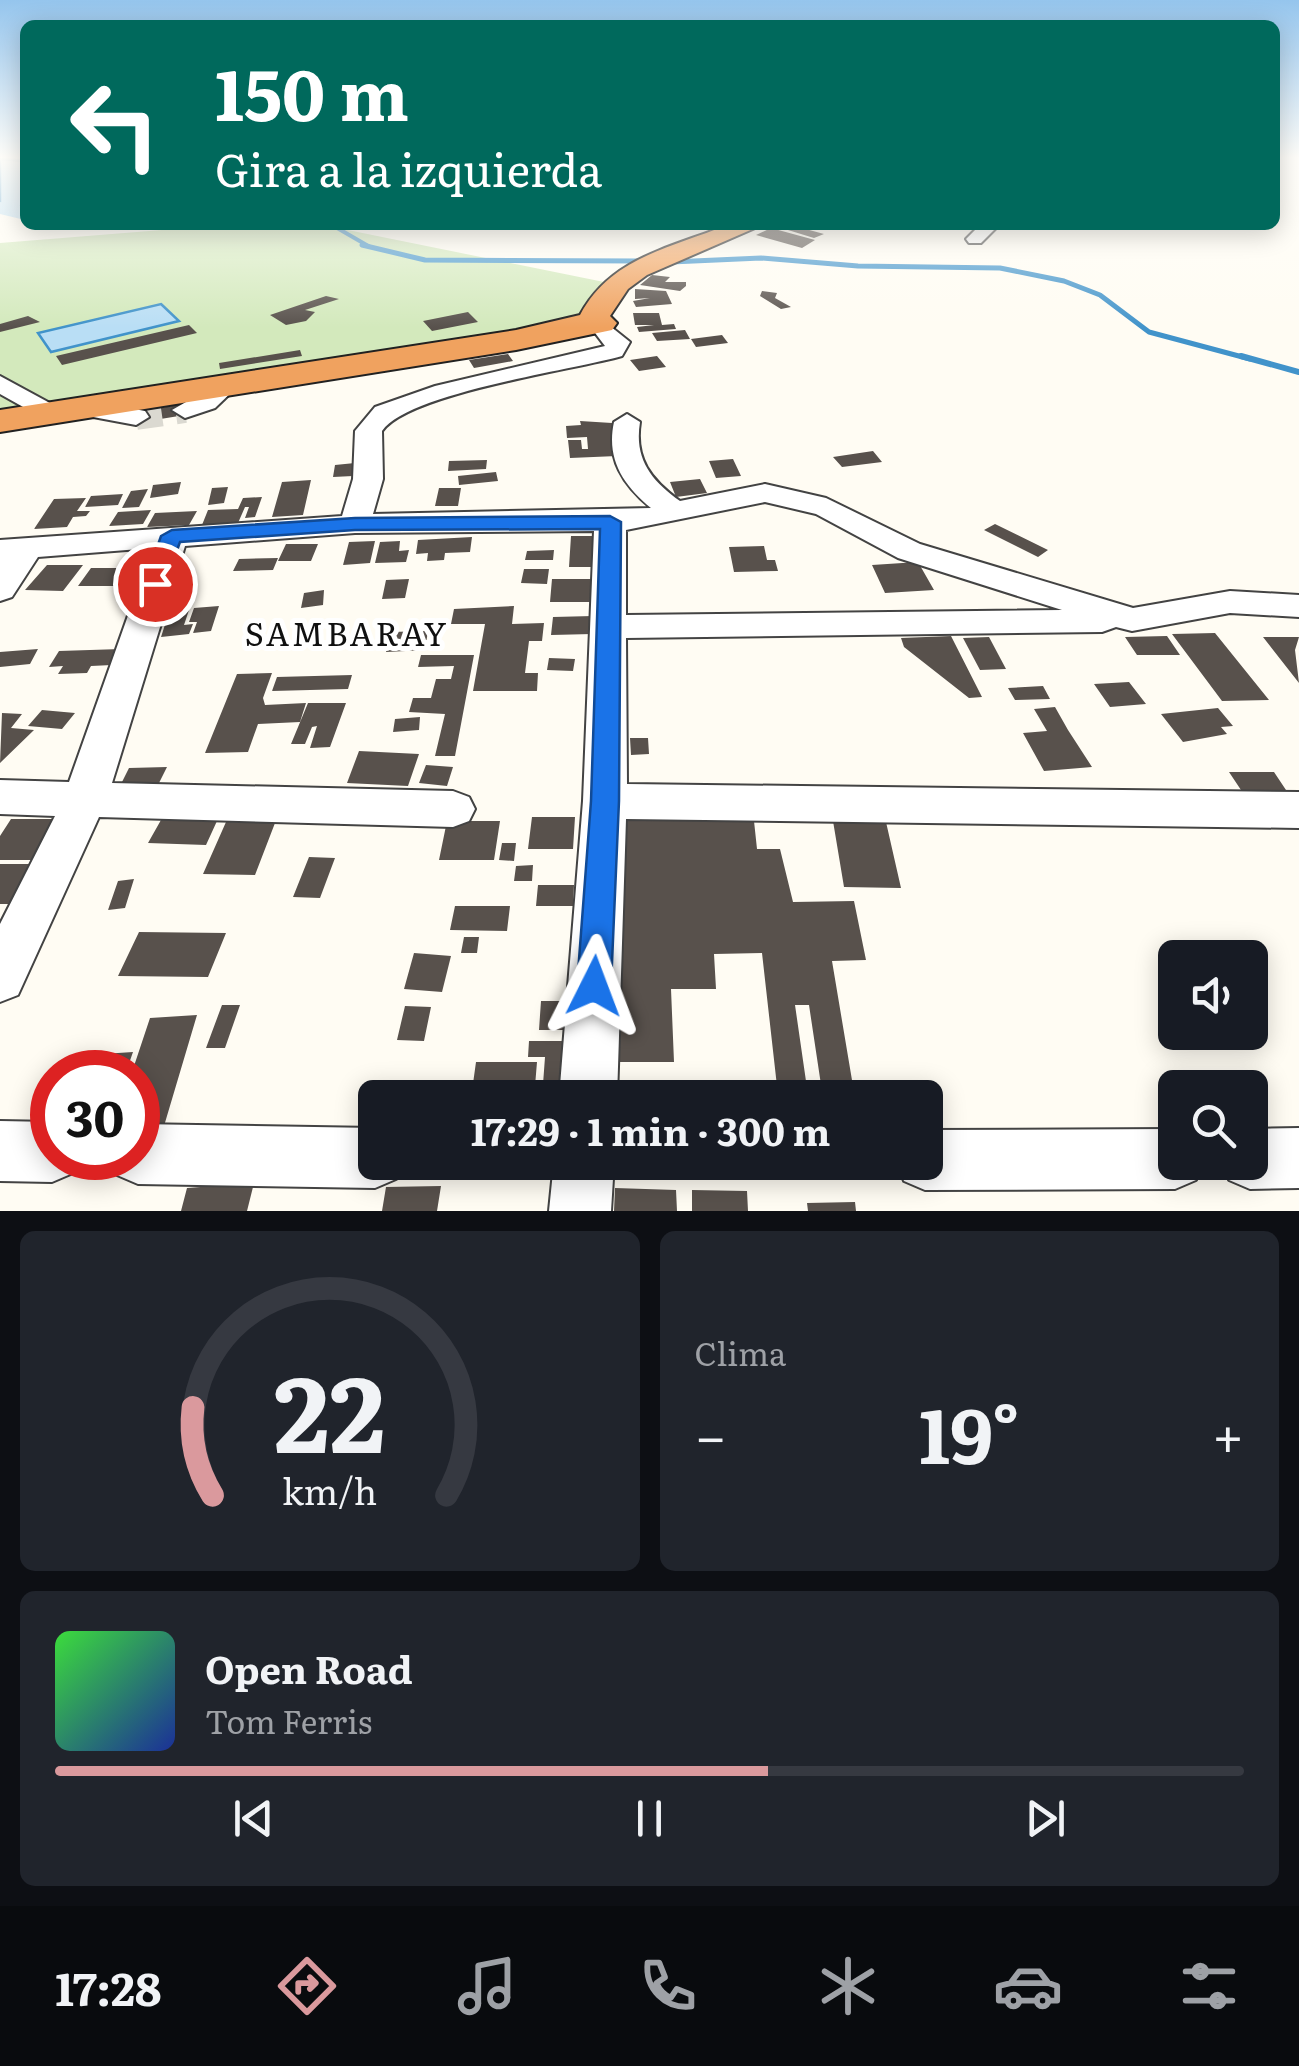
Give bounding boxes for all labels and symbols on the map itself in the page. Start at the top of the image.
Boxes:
pin [113,542,198,627]
district label: SAMBARAY [245,608,449,656]
position arrow [542,934,646,1038]
speed limit sign: 30 [30,1050,160,1180]

